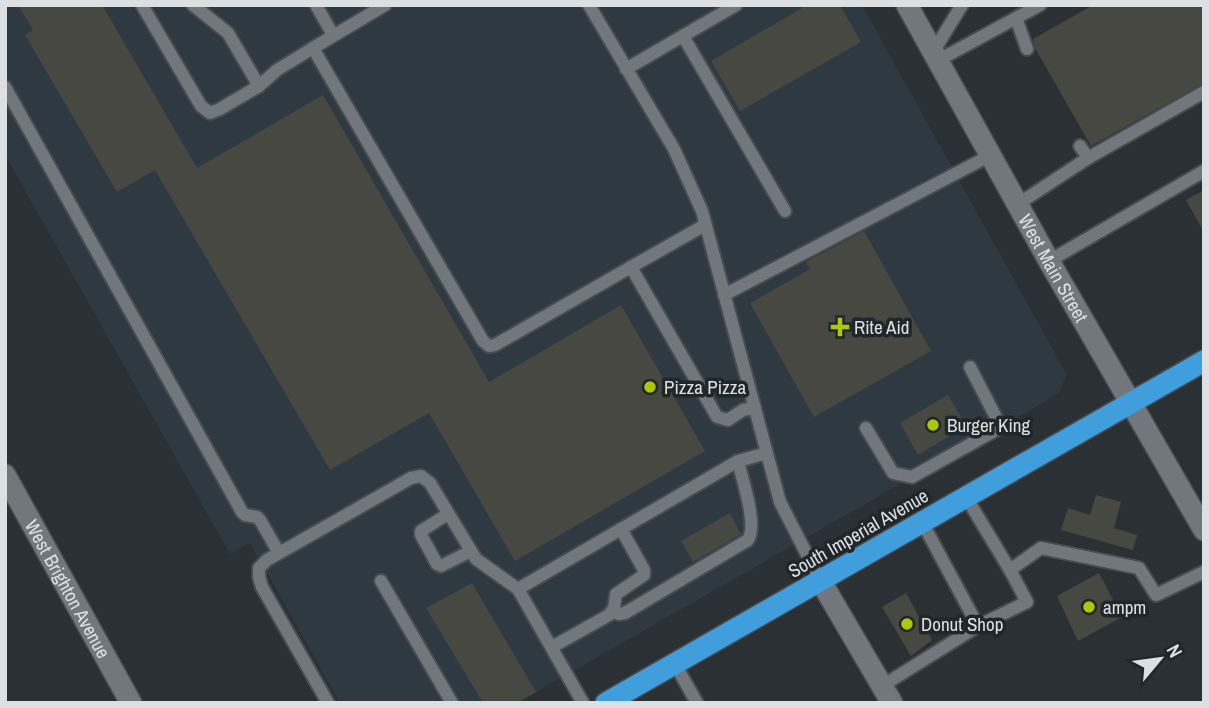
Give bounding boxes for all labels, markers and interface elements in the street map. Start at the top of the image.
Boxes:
street label: West Main Street [1012,209,1095,327]
place label: Rite Aid [854,314,909,340]
marker: Rite Aid [832,319,848,335]
place label: Pizza Pizza [664,374,747,400]
marker: Pizza Pizza [642,379,658,395]
place label: Burger King [947,412,1030,438]
marker: Burger King [925,417,941,433]
street label: South Imperial Avenue [783,482,933,584]
street label: West Brighton Avenue [19,515,117,663]
place label: ampm [1103,594,1146,620]
marker: ampm [1081,599,1097,615]
place label: Donut Shop [921,611,1003,637]
marker: Donut Shop [899,616,915,632]
north arrow [1125,624,1195,694]
text: N [1161,640,1189,662]

